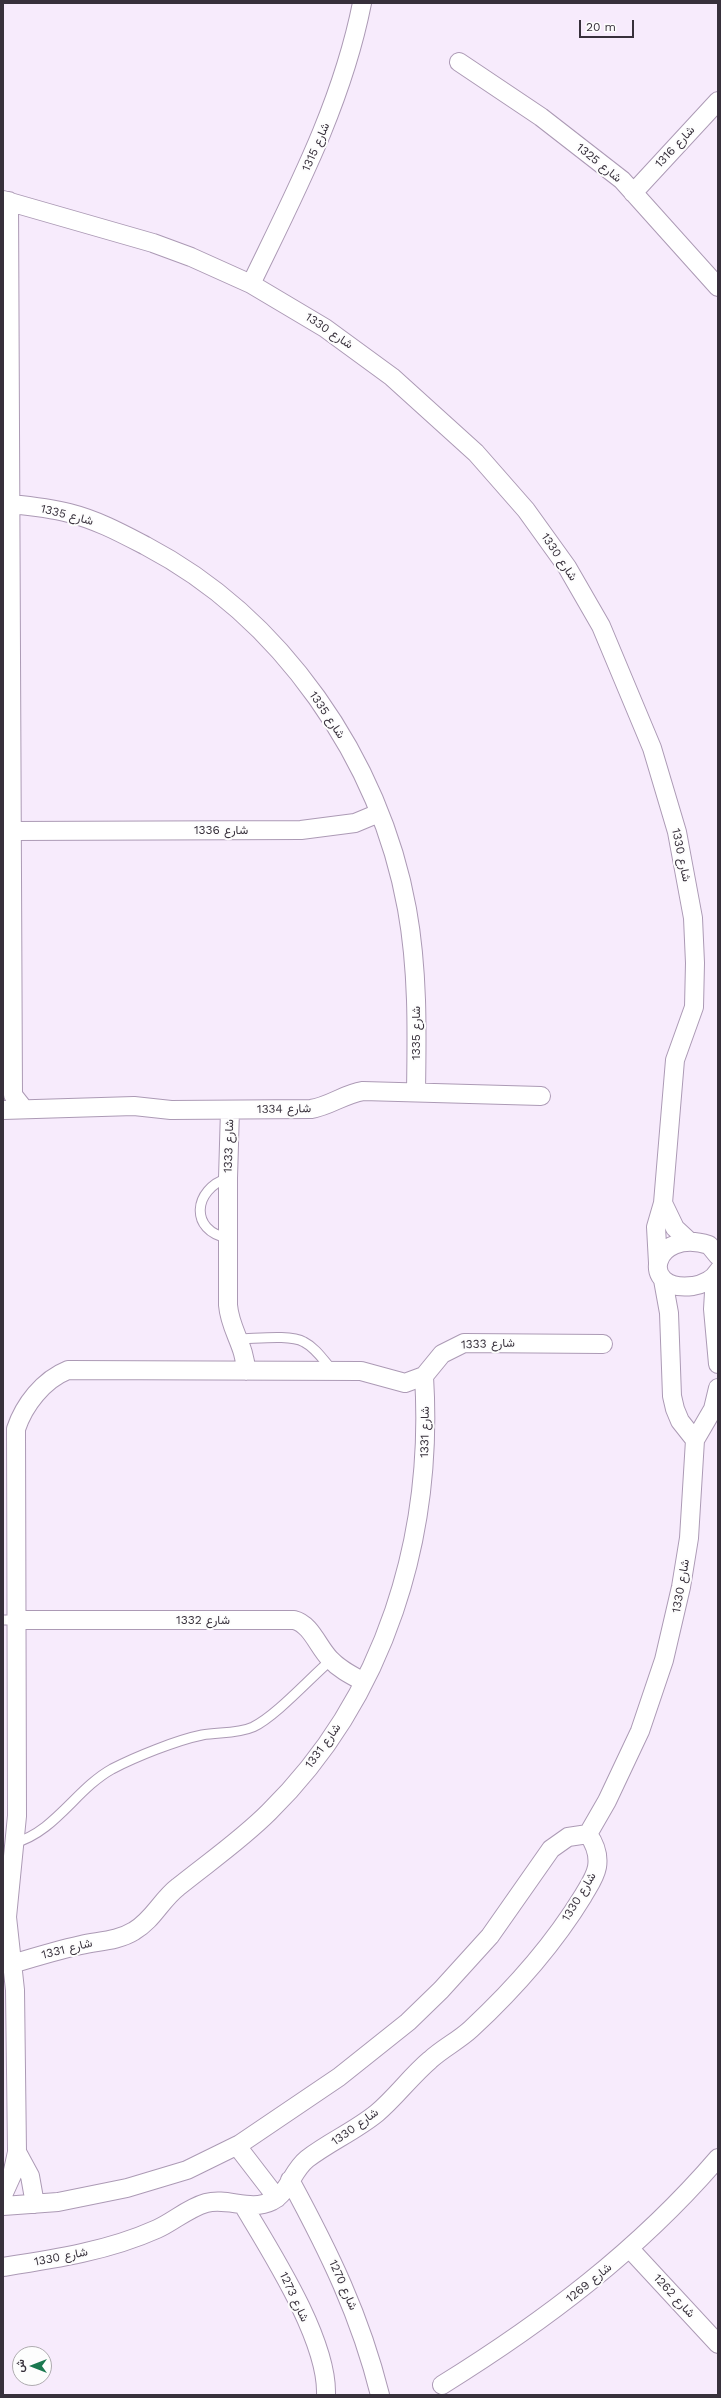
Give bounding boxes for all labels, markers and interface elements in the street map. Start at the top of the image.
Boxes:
scale bar [581,12,636,38]
text: 20 m [586,20,616,34]
street label: شارع 1315 [299,121,333,173]
street label: شارع 1316 [652,123,698,171]
street label: شارع 1325 [574,140,624,186]
street label: شارع 1330 [302,310,356,352]
street label: شارع 1335 [39,501,95,529]
street label: شارع 1330 [538,530,580,584]
street label: شارع 1335 [306,689,348,741]
street label: شارع 1336 [194,823,248,837]
street label: شارع 1330 [668,827,694,883]
street label: شارع 1335 [409,1006,423,1060]
street label: شارع 1334 [257,1101,311,1117]
street label: شارع 1333 [221,1119,237,1173]
street label: شارع 1333 [461,1336,515,1352]
street label: شارع 1331 [417,1406,433,1458]
street label: شارع 1330 [669,1558,693,1614]
street label: شارع 1332 [176,1613,230,1627]
street label: شارع 1331 [302,1721,344,1771]
street label: شارع 1330 [559,1870,599,1924]
street label: شارع 1331 [40,1936,94,1962]
street label: شارع 1330 [329,2105,381,2149]
street label: شارع 1330 [33,2245,89,2269]
street label: شارع 1270 [326,2258,360,2312]
street label: شارع 1269 [563,2260,615,2306]
street label: شارع 1273 [276,2270,312,2324]
street label: شارع 1262 [650,2271,698,2321]
north arrow [12,2346,52,2386]
text: ش [14,2359,27,2373]

